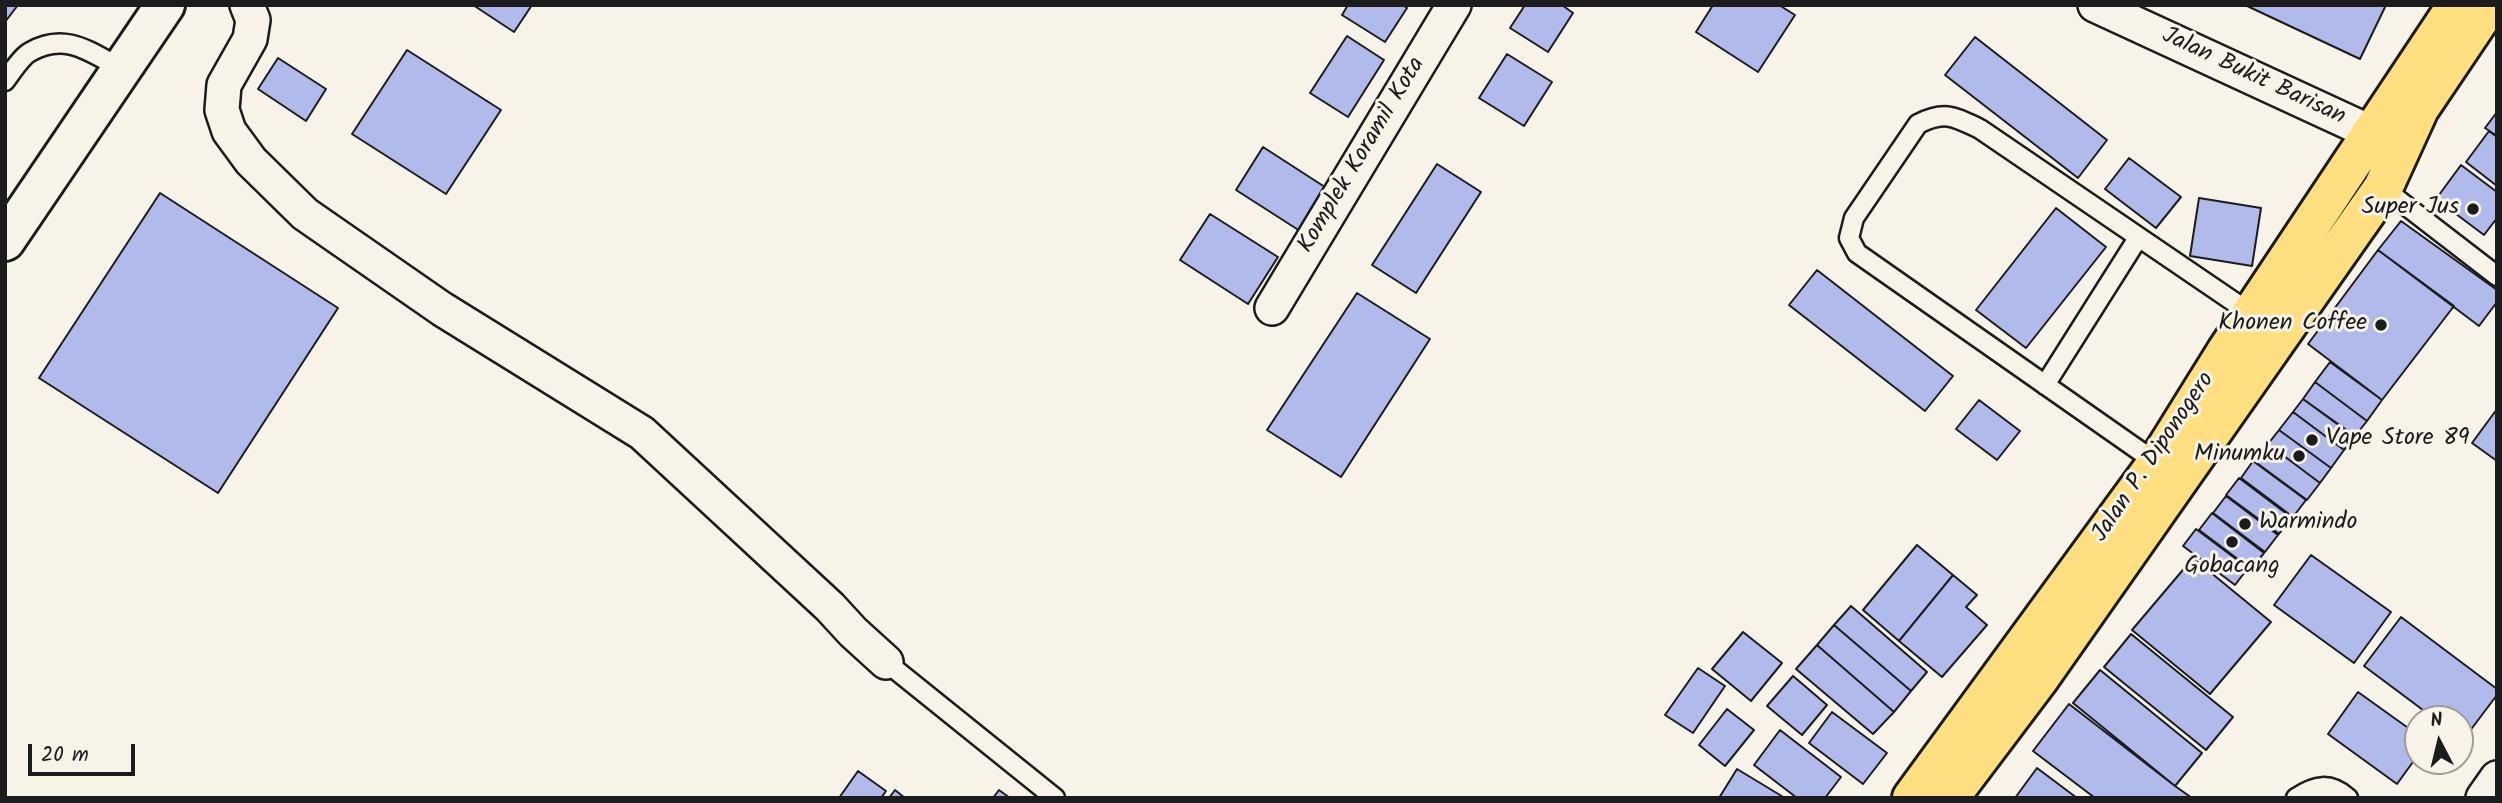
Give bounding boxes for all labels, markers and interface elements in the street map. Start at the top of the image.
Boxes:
street label: Jalan Bukit Barisan [2157,23,2349,133]
street label: Komplek Koramil Kota [1293,53,1433,259]
place label: Super Jus [2362,195,2459,223]
marker: Super Jus [2465,201,2481,217]
place label: Khonen Coffee [2218,311,2367,339]
marker: Khonen Coffee [2373,317,2389,333]
street label: Jalan P. Diponogero [2088,368,2222,548]
place label: Vape Store 89 [2326,426,2469,454]
marker: Vape Store 89 [2304,432,2320,448]
place label: Minumku [2194,442,2285,470]
marker: Minumku [2291,448,2307,464]
place label: Warmindo [2259,510,2357,538]
marker: Warmindo [2237,516,2253,532]
marker: Gobacang [2224,534,2240,550]
place label: Gobacang [2184,554,2280,582]
north arrow [2404,705,2474,775]
text: N [2429,706,2444,737]
scale bar [32,730,138,774]
text: 20 m [41,739,89,772]

